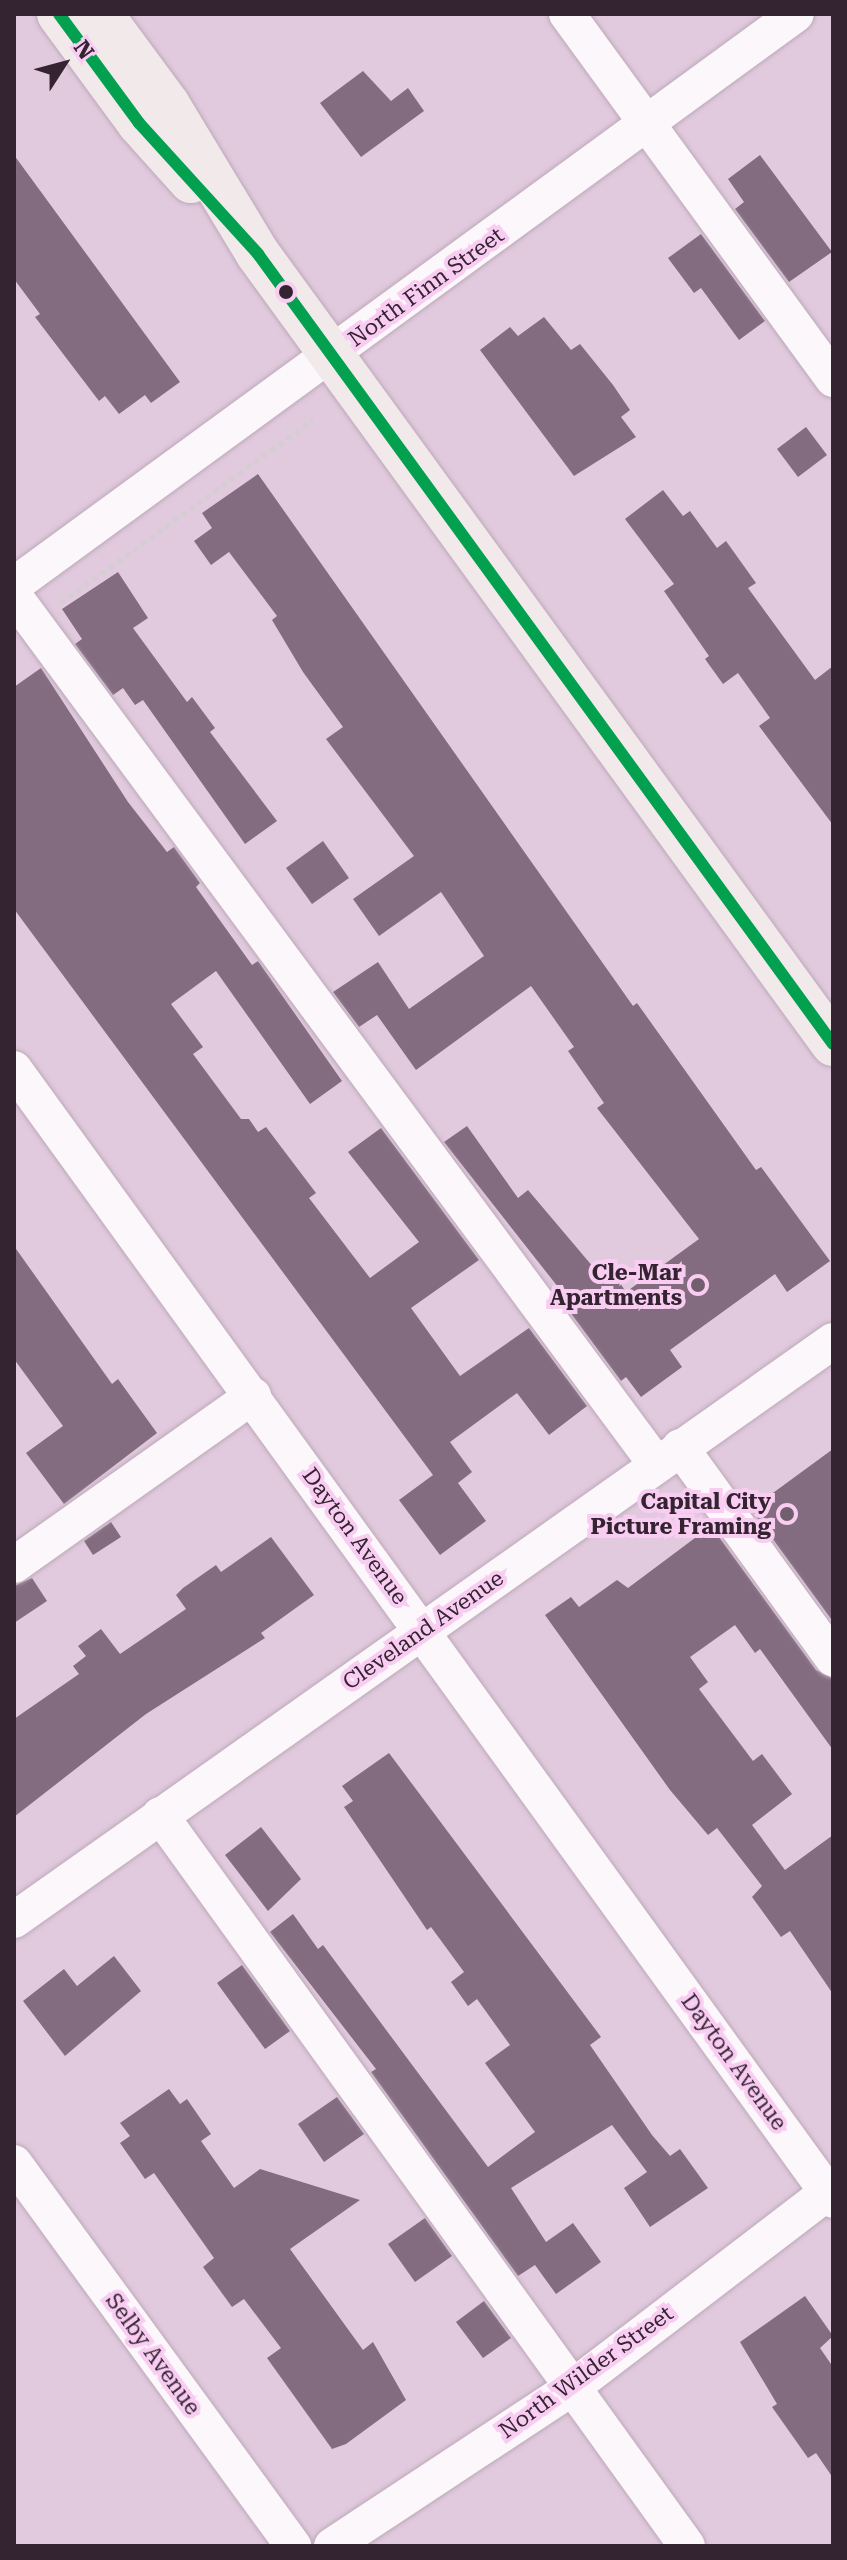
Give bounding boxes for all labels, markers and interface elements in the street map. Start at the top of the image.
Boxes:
north arrow [24,24,104,104]
text: N [69,35,99,64]
street label: North Finn Street [343,222,509,352]
unlabelled marker [278,284,294,300]
place label: Cle-Mar Apartments [550,1259,682,1310]
marker: Cle-Mar Apartments [689,1276,707,1294]
street label: Dayton Avenue [297,1463,413,1609]
place label: Capital City Picture Framing [590,1488,771,1540]
marker: Capital City Picture Framing [778,1505,796,1523]
street label: Cleveland Avenue [338,1565,508,1695]
street label: Dayton Avenue [676,1989,792,2135]
street label: Selby Avenue [100,2288,206,2420]
street label: North Wilder Street [494,2300,678,2444]

